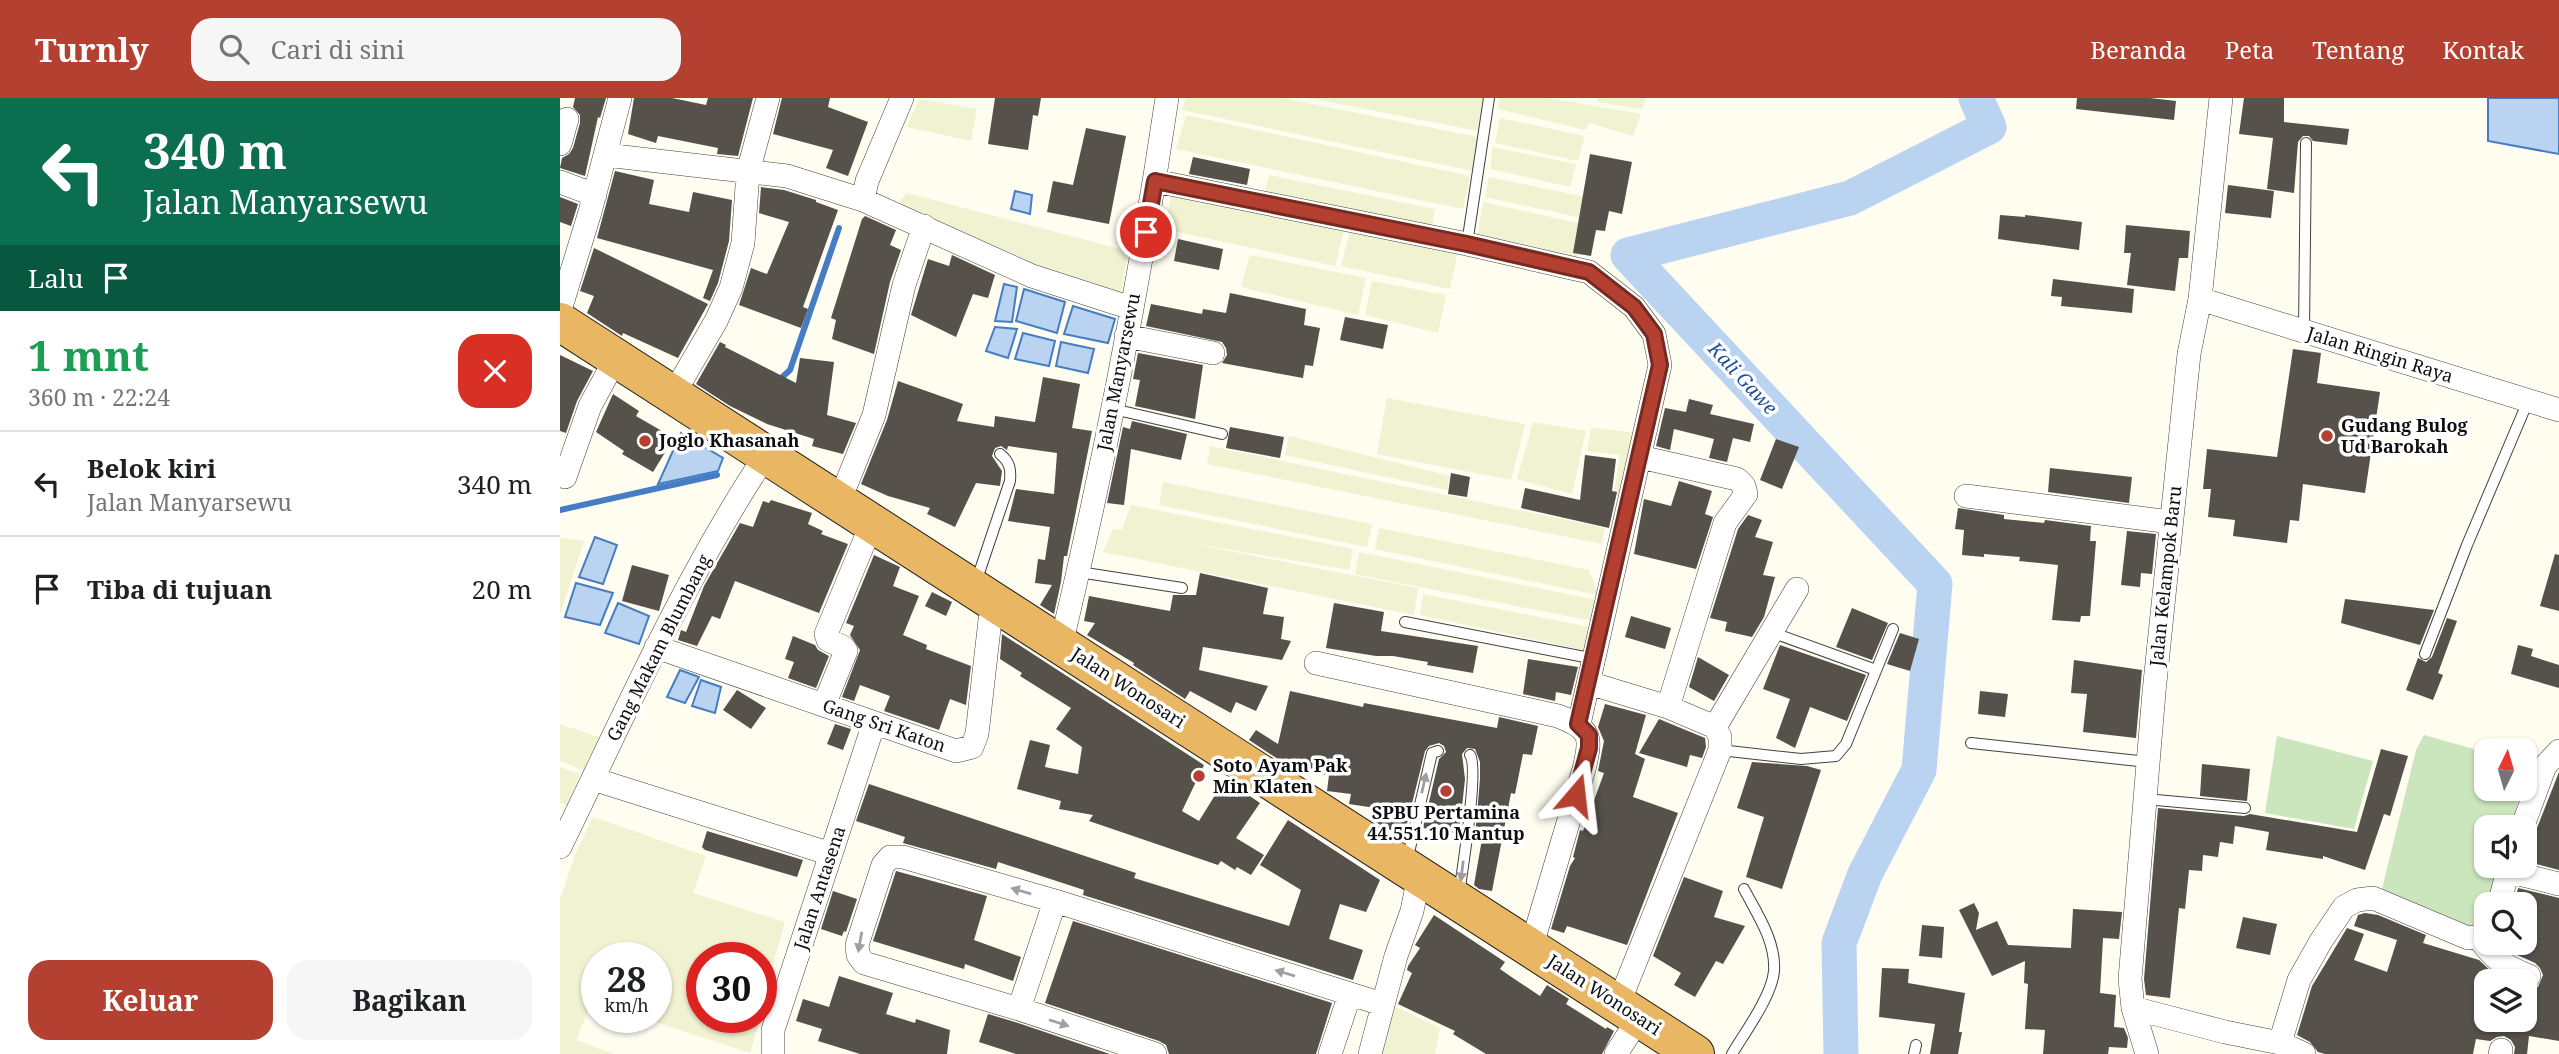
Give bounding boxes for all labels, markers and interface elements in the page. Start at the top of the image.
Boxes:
search box [191,18,681,81]
text: Turnly [35,27,149,72]
icon: search [215,30,253,68]
text: Cari di sini [271,31,405,67]
text: Beranda [2090,33,2187,66]
text: Peta [2225,33,2274,66]
text: Tentang [2312,33,2404,66]
text: Kontak [2442,33,2524,66]
text: 340 m [143,117,287,183]
icon: left [28,126,119,217]
text: Jalan Manyarsewu [143,180,428,223]
pin [1116,202,1176,262]
icon: arrive [1127,213,1165,251]
icon: arrive [97,259,135,297]
text: Lalu [28,260,83,296]
street label: Jalan Manyarsewu [1091,290,1145,454]
street label: Jalan Ringin Raya [2303,320,2456,388]
text: 1 mnt [28,326,149,383]
button: close [458,334,532,408]
water label: Kali Gawe [1702,335,1783,420]
text: 360 m · 22:24 [28,381,170,413]
place label: Gudang Bulog Ud Barokah [2341,413,2469,458]
place label: Joglo Khasanah [658,428,800,452]
marker: Gudang Bulog Ud Barokah [2319,428,2335,444]
marker: Joglo Khasanah [637,433,653,449]
text: Belok kiri [87,450,216,486]
icon: left [28,465,66,503]
text: 340 m [457,466,532,502]
street label: Jalan Kelampok Baru [2143,484,2186,668]
text: Jalan Manyarsewu [87,486,292,518]
street label: Gang Makam Blumbang [601,550,716,745]
icon: arrive [28,570,66,608]
text: Tiba di tujuan [87,571,272,607]
text: 20 m [472,571,532,607]
street label: Jalan Wonosari [1066,641,1190,733]
street label: Gang Sri Katon [820,693,949,757]
north arrow [2474,738,2538,802]
map controls [2474,738,2537,1032]
place label: Soto Ayam Pak Min Klaten [1213,753,1348,798]
position arrow [1539,758,1613,832]
marker: Soto Ayam Pak Min Klaten [1191,768,1207,784]
one-way arrow [1419,772,1430,794]
marker: SPBU Pertamina 44.551.10 Mantup [1438,783,1454,799]
place label: SPBU Pertamina 44.551.10 Mantup [1367,800,1525,845]
button: sound [2474,815,2537,878]
street label: Jalan Antasena [787,823,850,954]
one-way arrow [1456,860,1467,882]
one-way arrow [1010,886,1031,896]
button: search [2474,892,2537,955]
one-way arrow [854,931,865,953]
speed limit sign: 30 [686,942,777,1033]
street label: Jalan Wonosari [1542,948,1666,1040]
text: 28 [607,955,646,1002]
button: Keluar [28,960,273,1040]
button: Bagikan [287,960,532,1040]
one-way arrow [1274,968,1295,978]
button: layers [2474,969,2537,1032]
text: km/h [604,993,649,1017]
one-way arrow [1049,1018,1070,1028]

